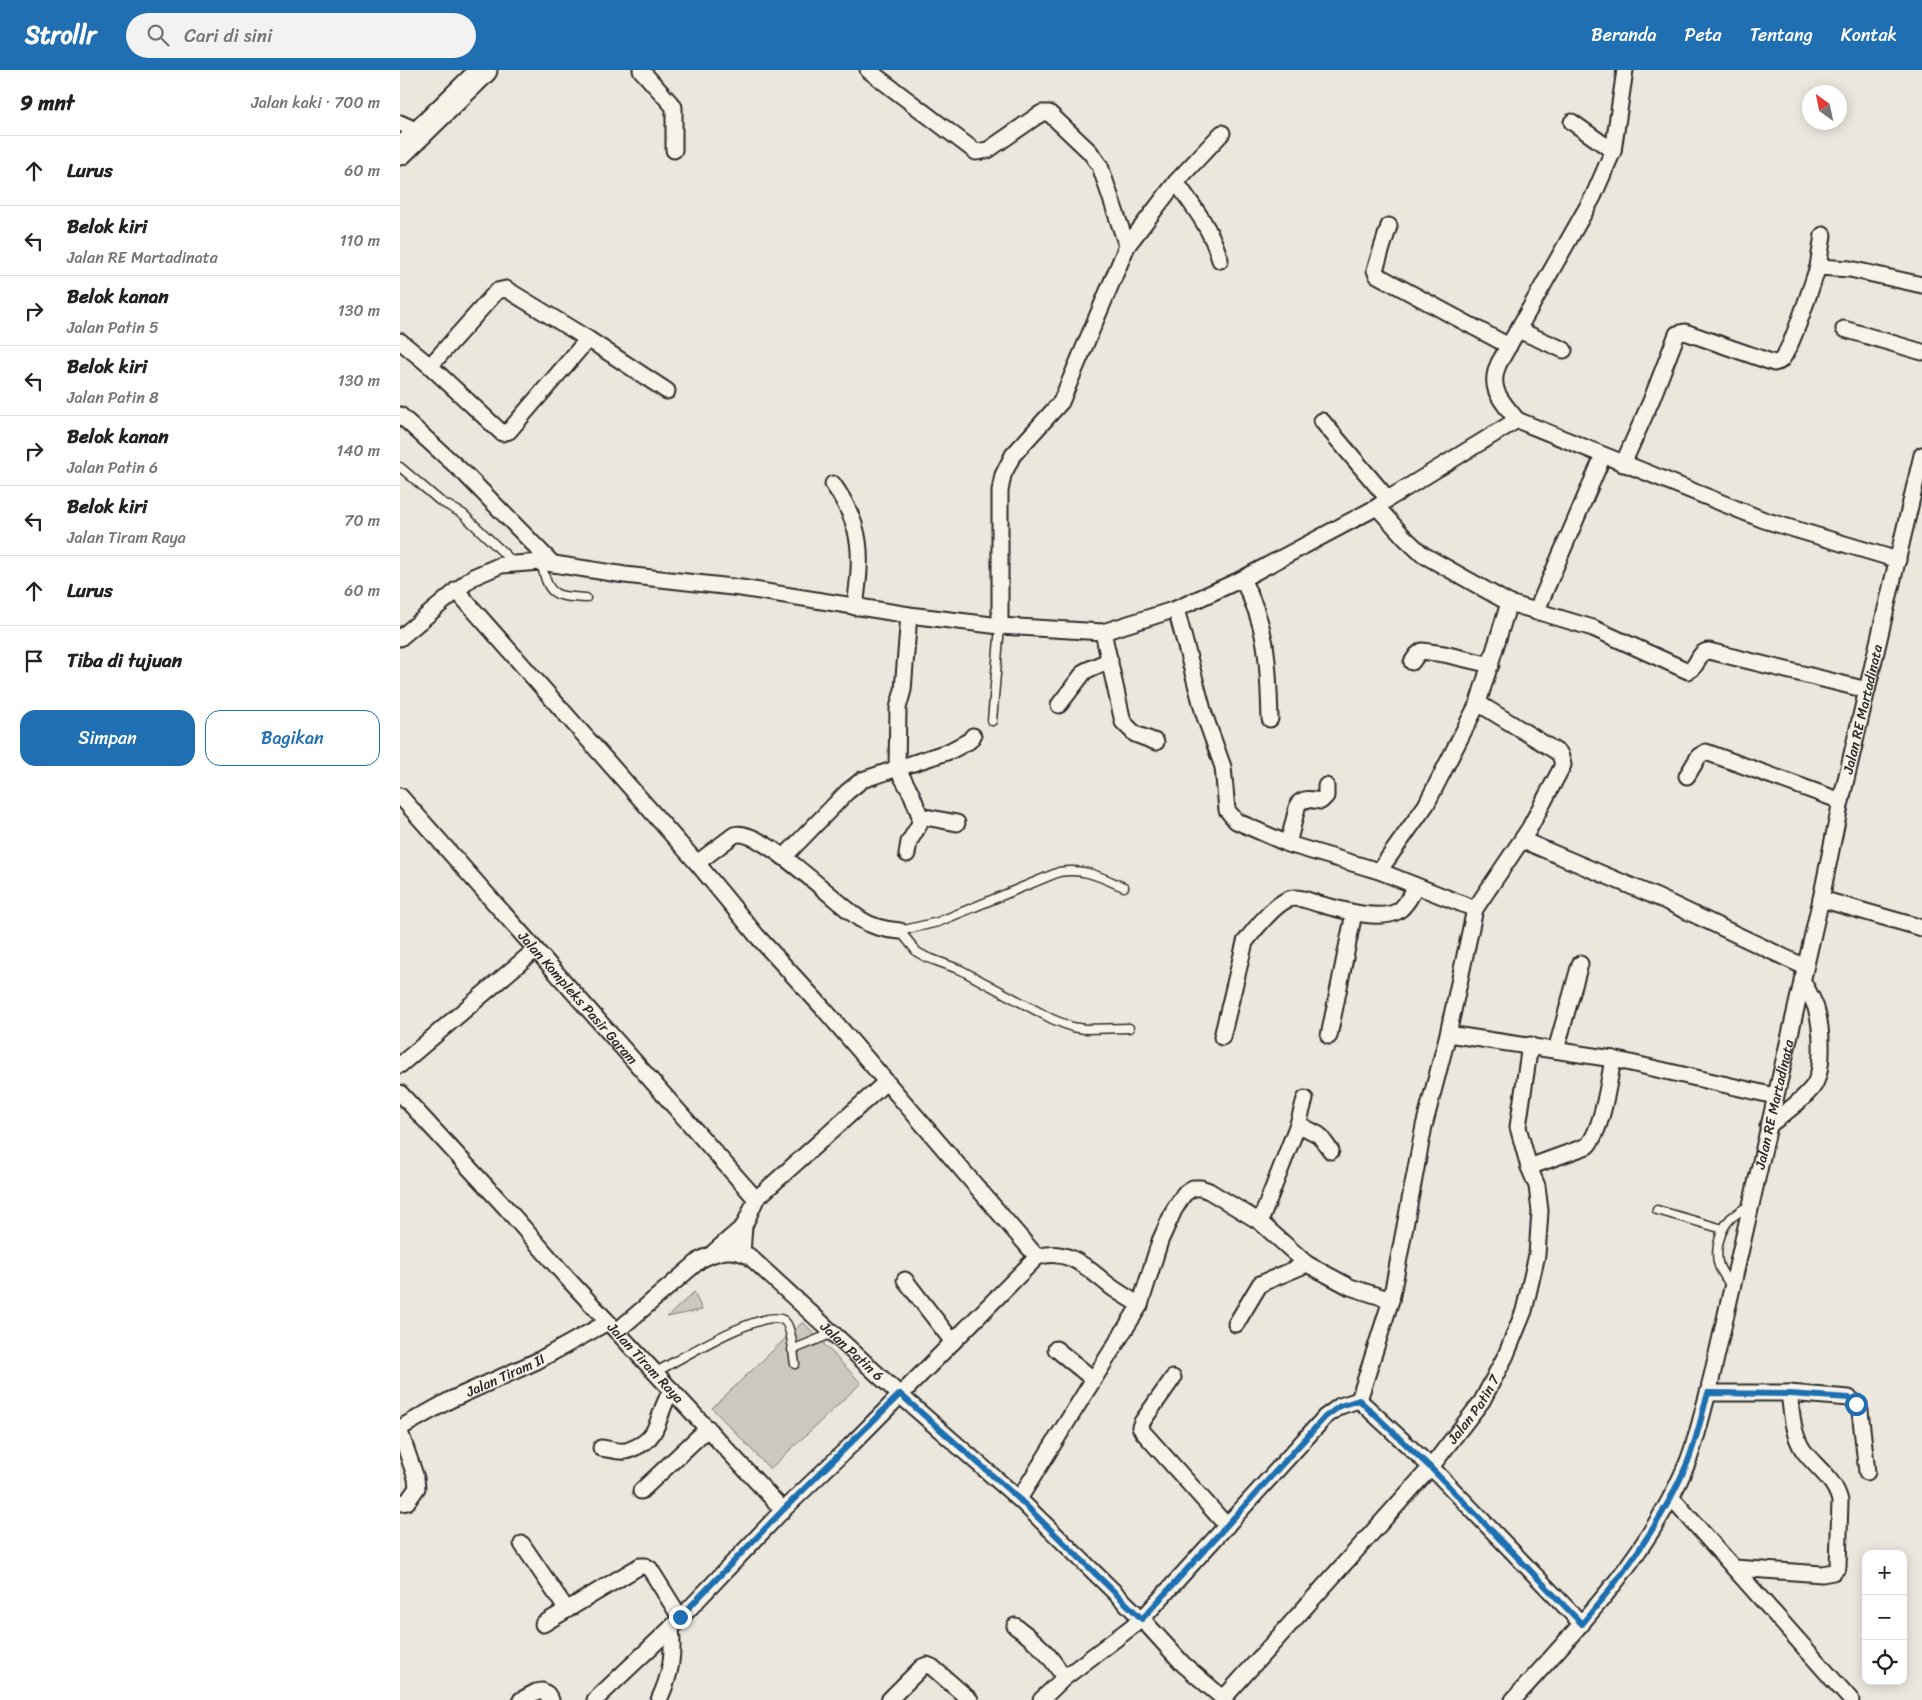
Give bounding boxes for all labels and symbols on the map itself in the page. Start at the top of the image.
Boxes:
north arrow [1802,85,1847,130]
street label: Jalan RE Martadinata [1836,641,1890,777]
street label: Jalan Kompleks Pasir Garam [511,924,644,1071]
street label: Jalan RE Martadinata [1747,1036,1802,1172]
street label: Jalan Patin 6 [813,1315,890,1388]
street label: Jalan Tiram Raya [600,1316,690,1410]
street label: Jalan Tiram II [461,1347,550,1405]
street label: Jalan Patin 7 [1441,1369,1507,1450]
route start [1845,1393,1868,1416]
route end [669,1606,692,1629]

